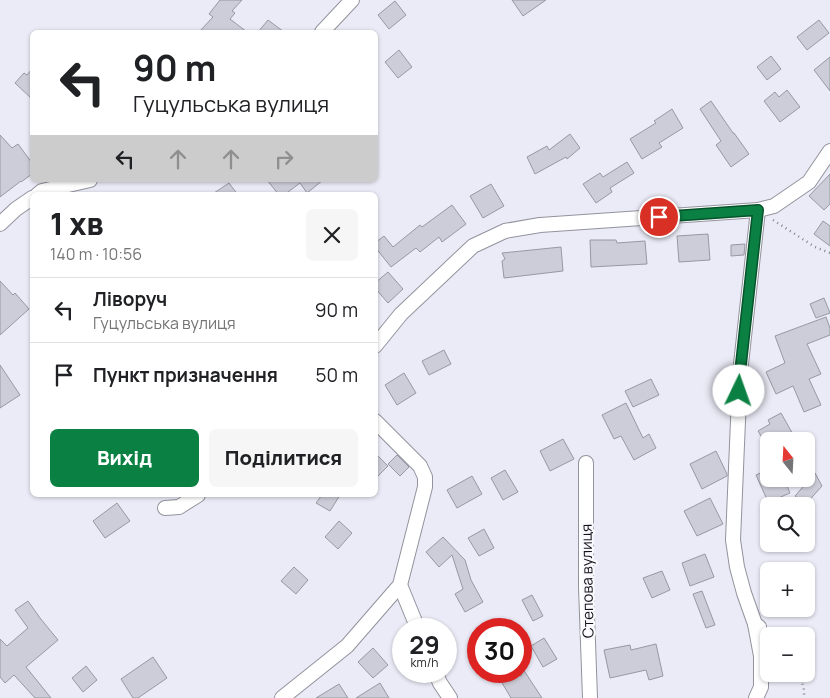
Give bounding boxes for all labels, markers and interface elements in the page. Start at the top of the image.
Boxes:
text: 90 m [133,44,216,92]
icon: left [50,50,115,115]
text: Гуцульська вулиця [133,89,329,119]
icon: left [111,145,139,173]
icon: ahead [164,145,192,173]
icon: ahead [217,145,245,173]
icon: right [270,145,298,173]
pin [638,196,680,238]
text: 1 хв [50,203,104,244]
icon: arrive [645,203,673,231]
button: close [306,209,358,261]
text: 140 m · 10:56 [50,243,142,265]
text: Ліворуч [93,286,167,312]
icon: left [50,296,78,324]
text: 90 m [315,297,358,323]
text: Гуцульська вулиця [93,312,236,334]
icon: arrive [50,361,78,389]
text: Пункт призначення [93,362,278,388]
text: 50 m [316,362,358,388]
position arrow [712,364,764,416]
button: Вихід [50,429,199,487]
button: Поділитися [209,429,358,487]
north arrow [760,432,815,488]
map controls [760,432,815,682]
button: search [760,497,815,552]
street label: Степова вулиця [576,524,598,638]
button: + [760,562,815,617]
speed limit sign: 30 [467,618,532,683]
text: 29 [409,627,440,662]
button: − [760,627,815,682]
text: km/h [411,654,438,671]

